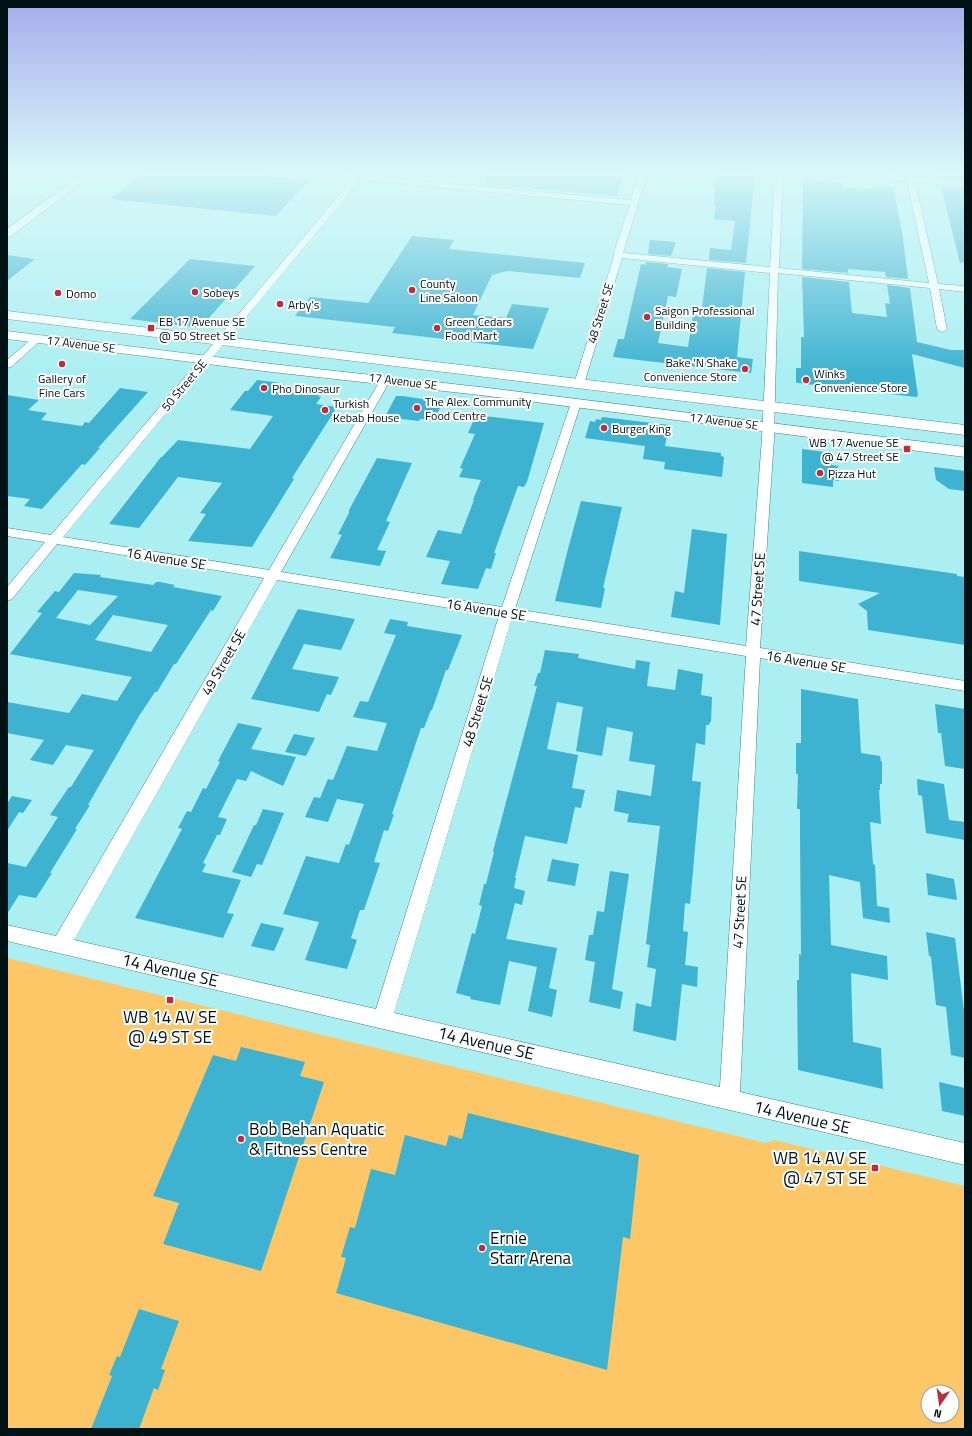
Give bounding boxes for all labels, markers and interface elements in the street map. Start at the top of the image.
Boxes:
place label: County Line Saloon [420,274,478,307]
street label: 48 Street SE [582,280,618,346]
place label: Sobeys [203,283,240,302]
place label: Domo [66,284,96,303]
marker: County Line Saloon [407,285,417,295]
marker: Sobeys [190,287,200,297]
marker: Domo [53,288,63,298]
place label: Arby's [288,295,320,314]
marker: Arby's [275,299,285,309]
place label: Saigon Professional Building [655,301,755,334]
place label: EB 17 Avenue SE @ 50 Street SE [159,312,245,345]
place label: Green Cedars Food Mart [445,312,513,345]
marker: Saigon Professional Building [642,312,652,322]
marker: EB 17 Avenue SE @ 50 Street SE [146,323,156,333]
marker: Green Cedars Food Mart [432,323,442,333]
street label: 17 Avenue SE [45,330,117,358]
place label: Bake 'N Shake Convenience Store [644,353,737,386]
street label: 50 Street SE [157,355,212,415]
marker: Gallery of Fine Cars [57,359,67,369]
marker: Bake 'N Shake Convenience Store [740,364,750,374]
place label: Winks Convenience Store [814,364,907,397]
street label: 17 Avenue SE [367,367,439,395]
place label: Gallery of Fine Cars [38,369,86,402]
marker: Winks Convenience Store [801,375,811,385]
place label: Pho Dinosaur [272,379,340,398]
marker: Pho Dinosaur [259,383,269,393]
place label: The Alex. Community Food Centre [425,392,532,425]
place label: Turkish Kebab House [333,394,399,427]
marker: The Alex. Community Food Centre [412,403,422,413]
marker: Turkish Kebab House [320,405,330,415]
street label: 17 Avenue SE [688,407,760,435]
place label: Burger King [612,419,671,438]
marker: Burger King [599,423,609,433]
place label: WB 17 Avenue SE @ 47 Street SE [809,433,899,466]
marker: WB 17 Avenue SE @ 47 Street SE [902,444,912,454]
place label: Pizza Hut [828,464,877,483]
marker: Pizza Hut [815,468,825,478]
street label: 16 Avenue SE [124,541,208,575]
street label: 47 Street SE [744,551,770,626]
street label: 16 Avenue SE [444,592,528,626]
street label: 49 Street SE [196,625,251,699]
street label: 16 Avenue SE [764,644,848,678]
street label: 48 Street SE [456,673,498,749]
street label: 47 Street SE [727,875,751,949]
street label: 14 Avenue SE [119,946,221,994]
marker: WB 14 AV SE @ 49 ST SE [165,995,175,1005]
place label: WB 14 AV SE @ 49 ST SE [123,1004,217,1050]
street label: 14 Avenue SE [435,1019,537,1067]
street label: 14 Avenue SE [751,1093,853,1141]
place label: Bob Behan Aquatic & Fitness Centre [249,1116,384,1162]
marker: Bob Behan Aquatic & Fitness Centre [236,1134,246,1144]
place label: WB 14 AV SE @ 47 ST SE [773,1145,867,1191]
marker: WB 14 AV SE @ 47 ST SE [870,1163,880,1173]
place label: Ernie Starr Arena [490,1225,572,1271]
marker: Ernie Starr Arena [477,1243,487,1253]
north arrow [920,1384,960,1424]
text: N [932,1405,943,1422]

